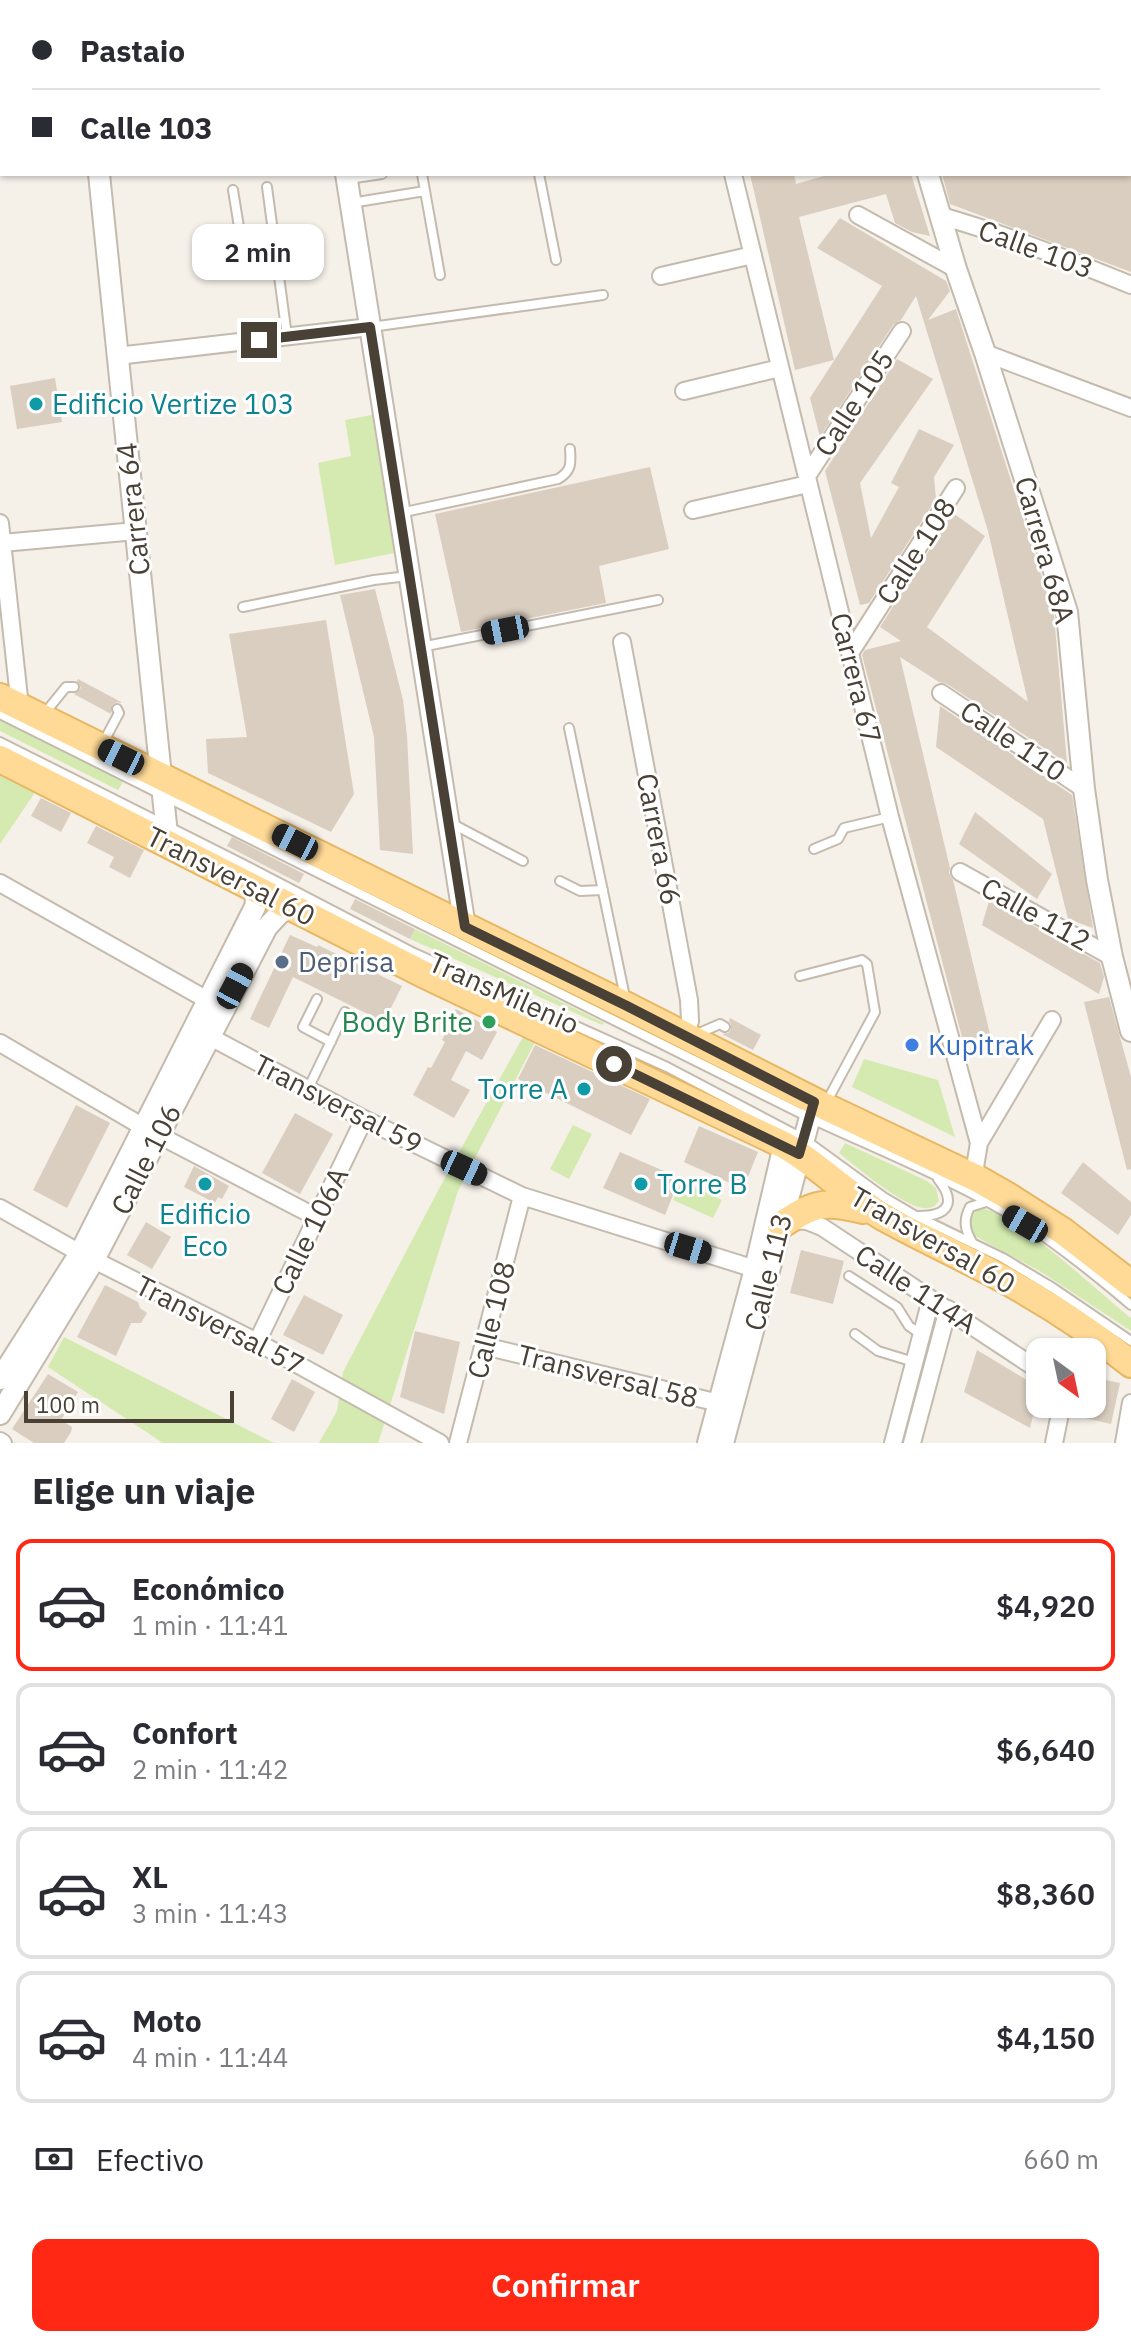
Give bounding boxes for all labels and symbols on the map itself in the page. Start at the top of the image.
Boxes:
street label: Calle 103 [974,211,1099,286]
callout: 2 min [193,224,325,280]
route end [241,322,277,358]
street label: Calle 105 [805,342,902,463]
place label: Edificio Vertize 103 [52,385,294,422]
marker: Edificio Vertize 103 [27,395,45,413]
street label: Carrera 64 [107,441,158,577]
street label: Carrera 68A [1007,472,1084,628]
street label: Calle 108 [867,490,964,611]
street label: Carrera 67 [822,609,891,747]
car [479,614,531,646]
street label: Calle 110 [953,692,1073,789]
car [94,736,148,778]
street label: Carrera 66 [629,770,690,908]
street label: Transversal 60 [141,817,322,934]
car [268,820,322,864]
street label: Calle 112 [975,868,1098,959]
place label: Deprisa [298,943,394,980]
street label: TransMilenio [423,943,585,1042]
marker: Deprisa [273,953,291,971]
car [213,959,257,1013]
place label: Body Brite [342,1003,473,1040]
marker: Body Brite [480,1013,498,1031]
place label: Kupitrak [928,1026,1035,1063]
marker: Kupitrak [903,1036,921,1054]
street label: Transversal 59 [248,1045,429,1162]
route start [596,1046,632,1082]
place label: Torre A [478,1070,568,1107]
marker: Torre A [575,1080,593,1098]
street label: Calle 106 [102,1097,189,1221]
car [437,1147,491,1189]
street label: Calle 106A [263,1161,356,1301]
place label: Torre B [657,1165,748,1202]
marker: Edificio Eco [196,1175,214,1193]
marker: Torre B [632,1175,650,1193]
street label: Transversal 60 [844,1177,1022,1302]
place label: Edificio Eco [159,1195,251,1264]
car [998,1202,1052,1246]
street label: Calle 113 [735,1209,800,1334]
car [662,1230,714,1266]
street label: Calle 114A [848,1236,984,1342]
street label: Calle 108 [458,1257,523,1382]
street label: Transversal 57 [130,1266,311,1383]
street label: Transversal 58 [514,1335,702,1416]
north arrow [1026,1338,1106,1418]
scale bar [24,1387,234,1423]

